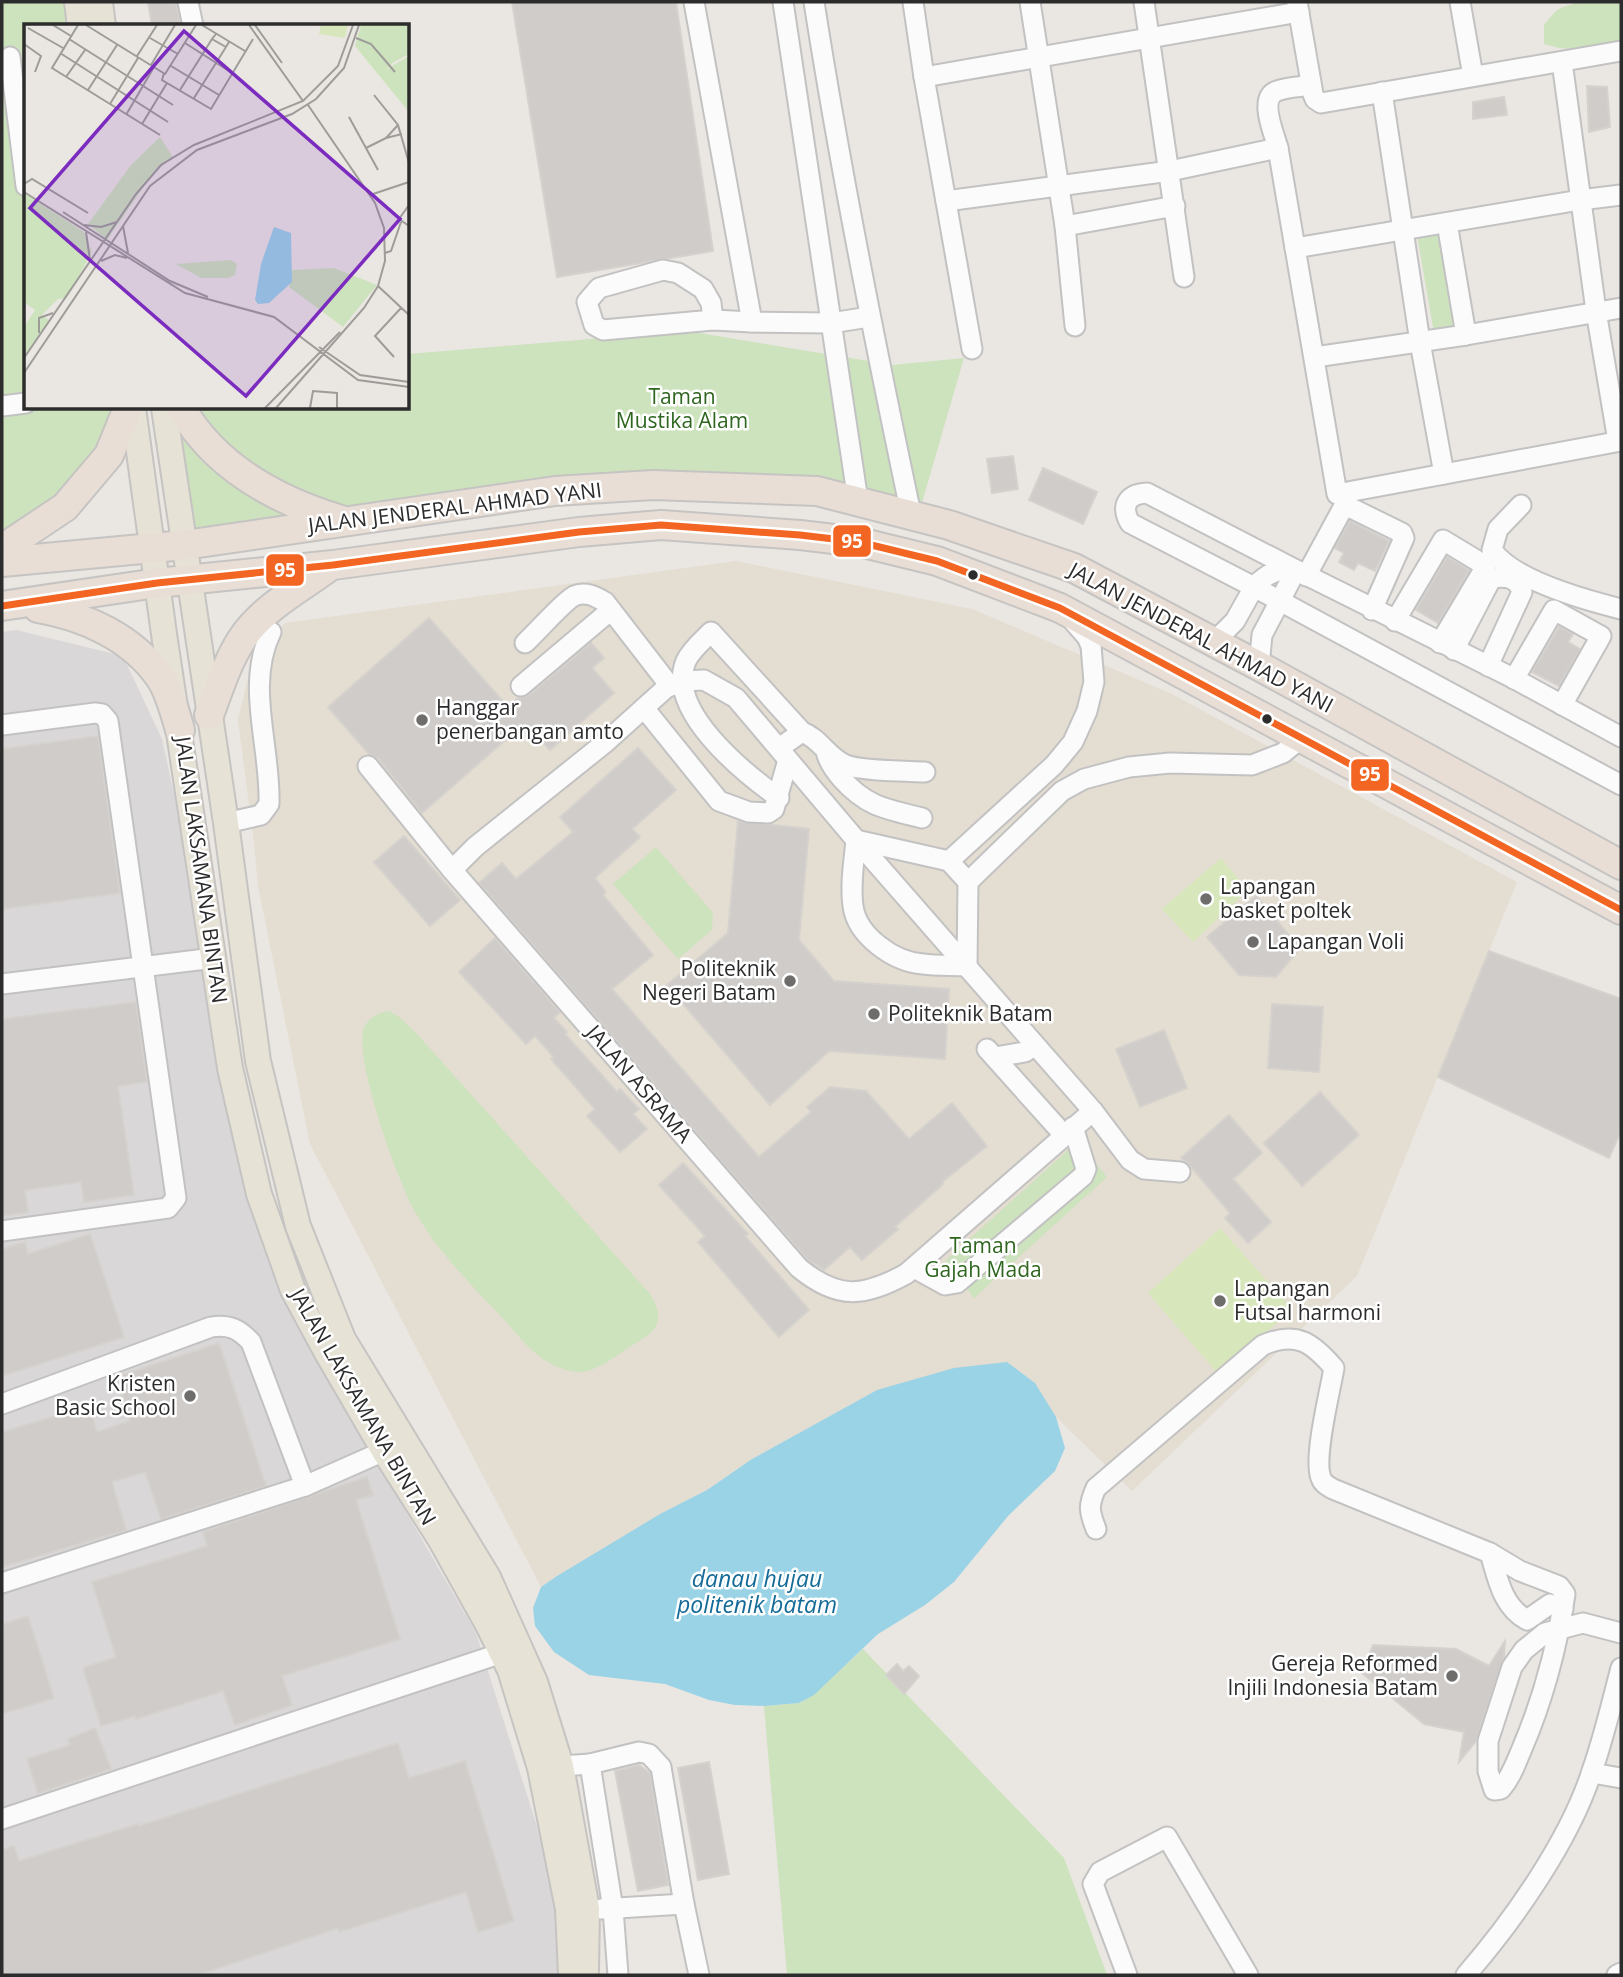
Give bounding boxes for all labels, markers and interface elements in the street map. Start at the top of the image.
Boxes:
inset map [24,24,410,410]
park label: Taman Mustika Alam [616,382,748,434]
street label: JALAN JENDERAL AHMAD YANI [305,475,603,539]
line badge: 95 [832,524,872,558]
text: 95 [841,528,863,554]
line badge: 95 [265,553,305,587]
street label: JALAN JENDERAL AHMAD YANI [1063,554,1338,719]
text: 95 [274,557,296,583]
unlabelled marker [966,568,980,582]
place label: Hanggar penerbangan amto [436,693,624,745]
marker: Hanggar penerbangan amto [414,712,430,728]
unlabelled marker [1260,712,1274,726]
street label: JALAN LAKSAMANA BINTAN [169,733,235,1005]
line badge: 95 [1350,758,1390,792]
text: 95 [1359,761,1381,787]
place label: Lapangan basket poltek [1220,872,1351,924]
marker: Lapangan basket poltek [1198,891,1214,907]
place label: Lapangan Voli [1267,927,1404,955]
marker: Lapangan Voli [1245,934,1261,950]
place label: Politeknik Negeri Batam [642,954,776,1006]
marker: Politeknik Negeri Batam [782,973,798,989]
place label: Politeknik Batam [888,999,1053,1027]
marker: Politeknik Batam [866,1006,882,1022]
street label: JALAN ASRAMA [579,1017,699,1149]
park label: Taman Gajah Mada [924,1231,1042,1283]
place label: Lapangan Futsal harmoni [1234,1274,1381,1326]
street label: JALAN LAKSAMANA BINTAN [284,1281,443,1530]
marker: Lapangan Futsal harmoni [1212,1293,1228,1309]
place label: Kristen Basic School [55,1369,176,1421]
marker: Kristen Basic School [182,1388,198,1404]
water label: danau hujau politenik batam [676,1562,837,1620]
place label: Gereja Reformed Injili Indonesia Batam [1227,1649,1438,1701]
marker: Gereja Reformed Injili Indonesia Batam [1444,1668,1460,1684]

